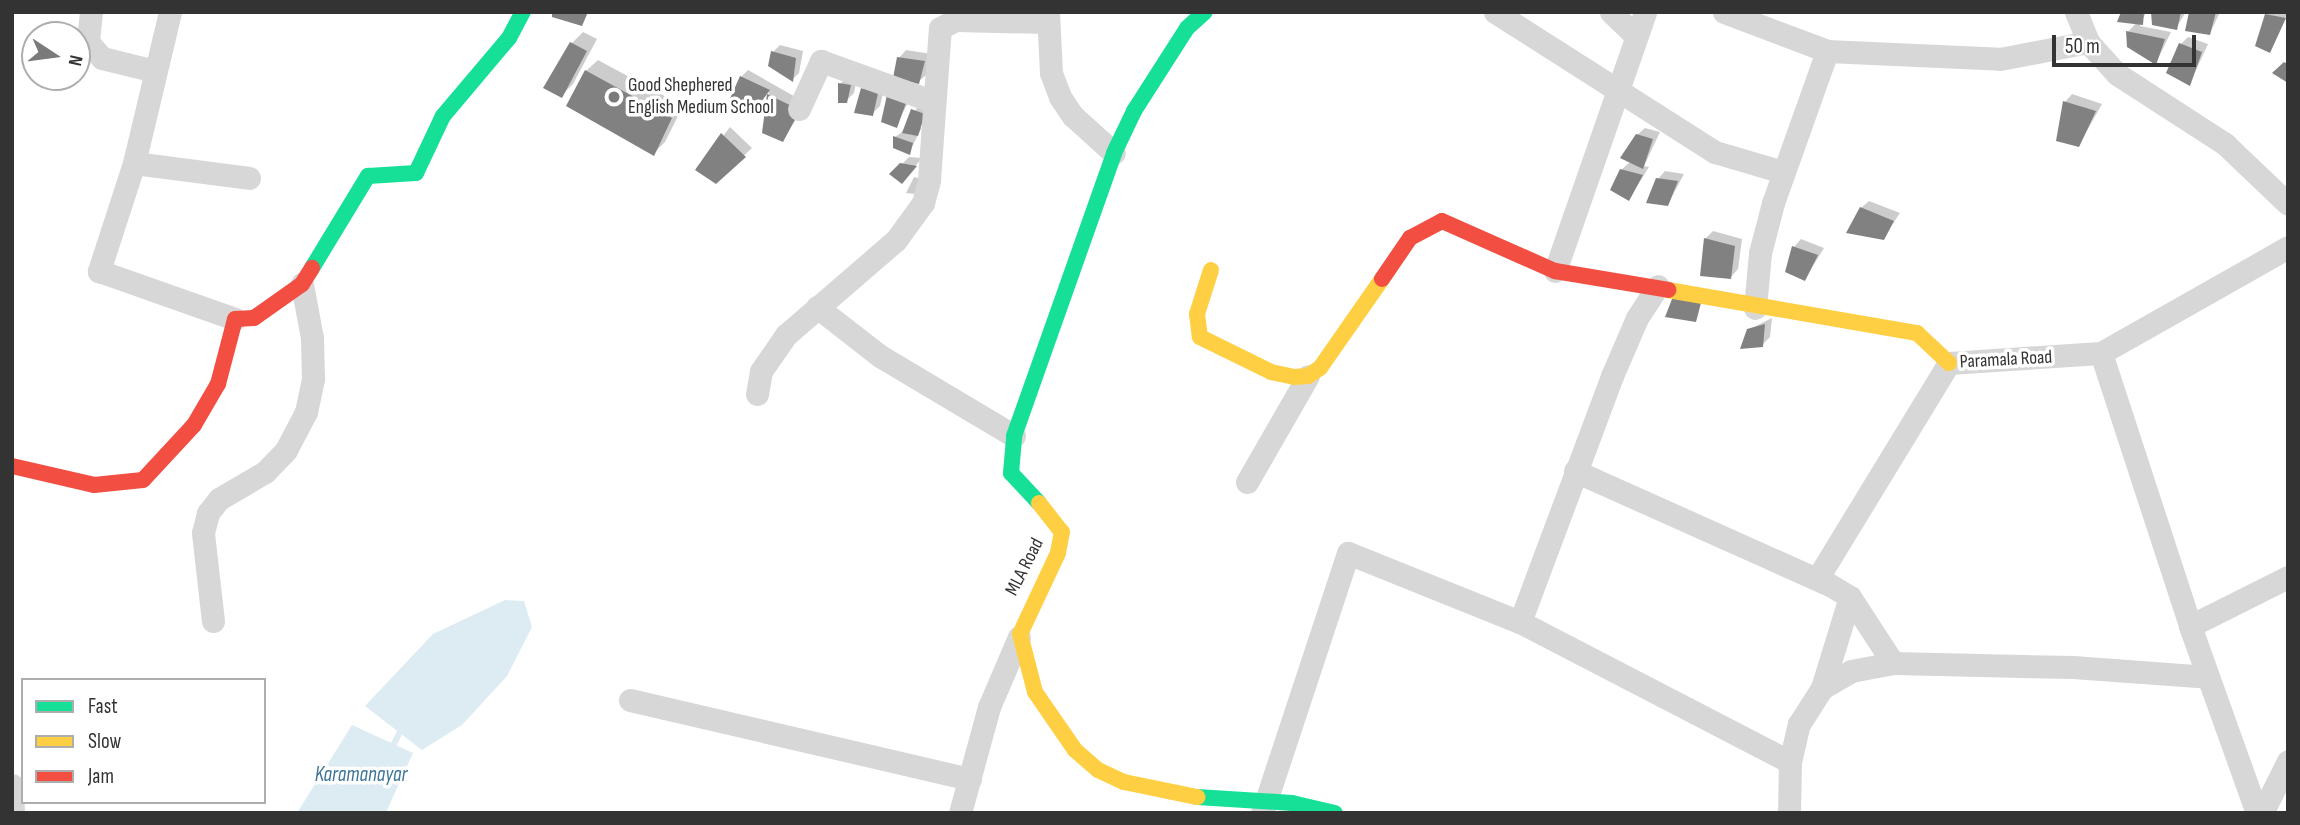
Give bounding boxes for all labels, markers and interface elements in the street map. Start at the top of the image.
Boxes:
north arrow [21,21,91,91]
scale bar [2055,21,2198,65]
text: 50 m [2065,34,2100,59]
text: N [63,53,87,68]
place label: Good Shephered English Medium School [628,75,774,119]
marker: Good Shephered English Medium School [606,89,622,105]
street label: Paramala Road [1959,346,2053,374]
street label: MLA Road [1001,535,1049,599]
legend [21,678,266,804]
text: Fast [88,694,118,719]
text: Slow [88,729,121,754]
water label: Karamanayar [315,762,407,788]
text: Jam [88,764,114,789]

